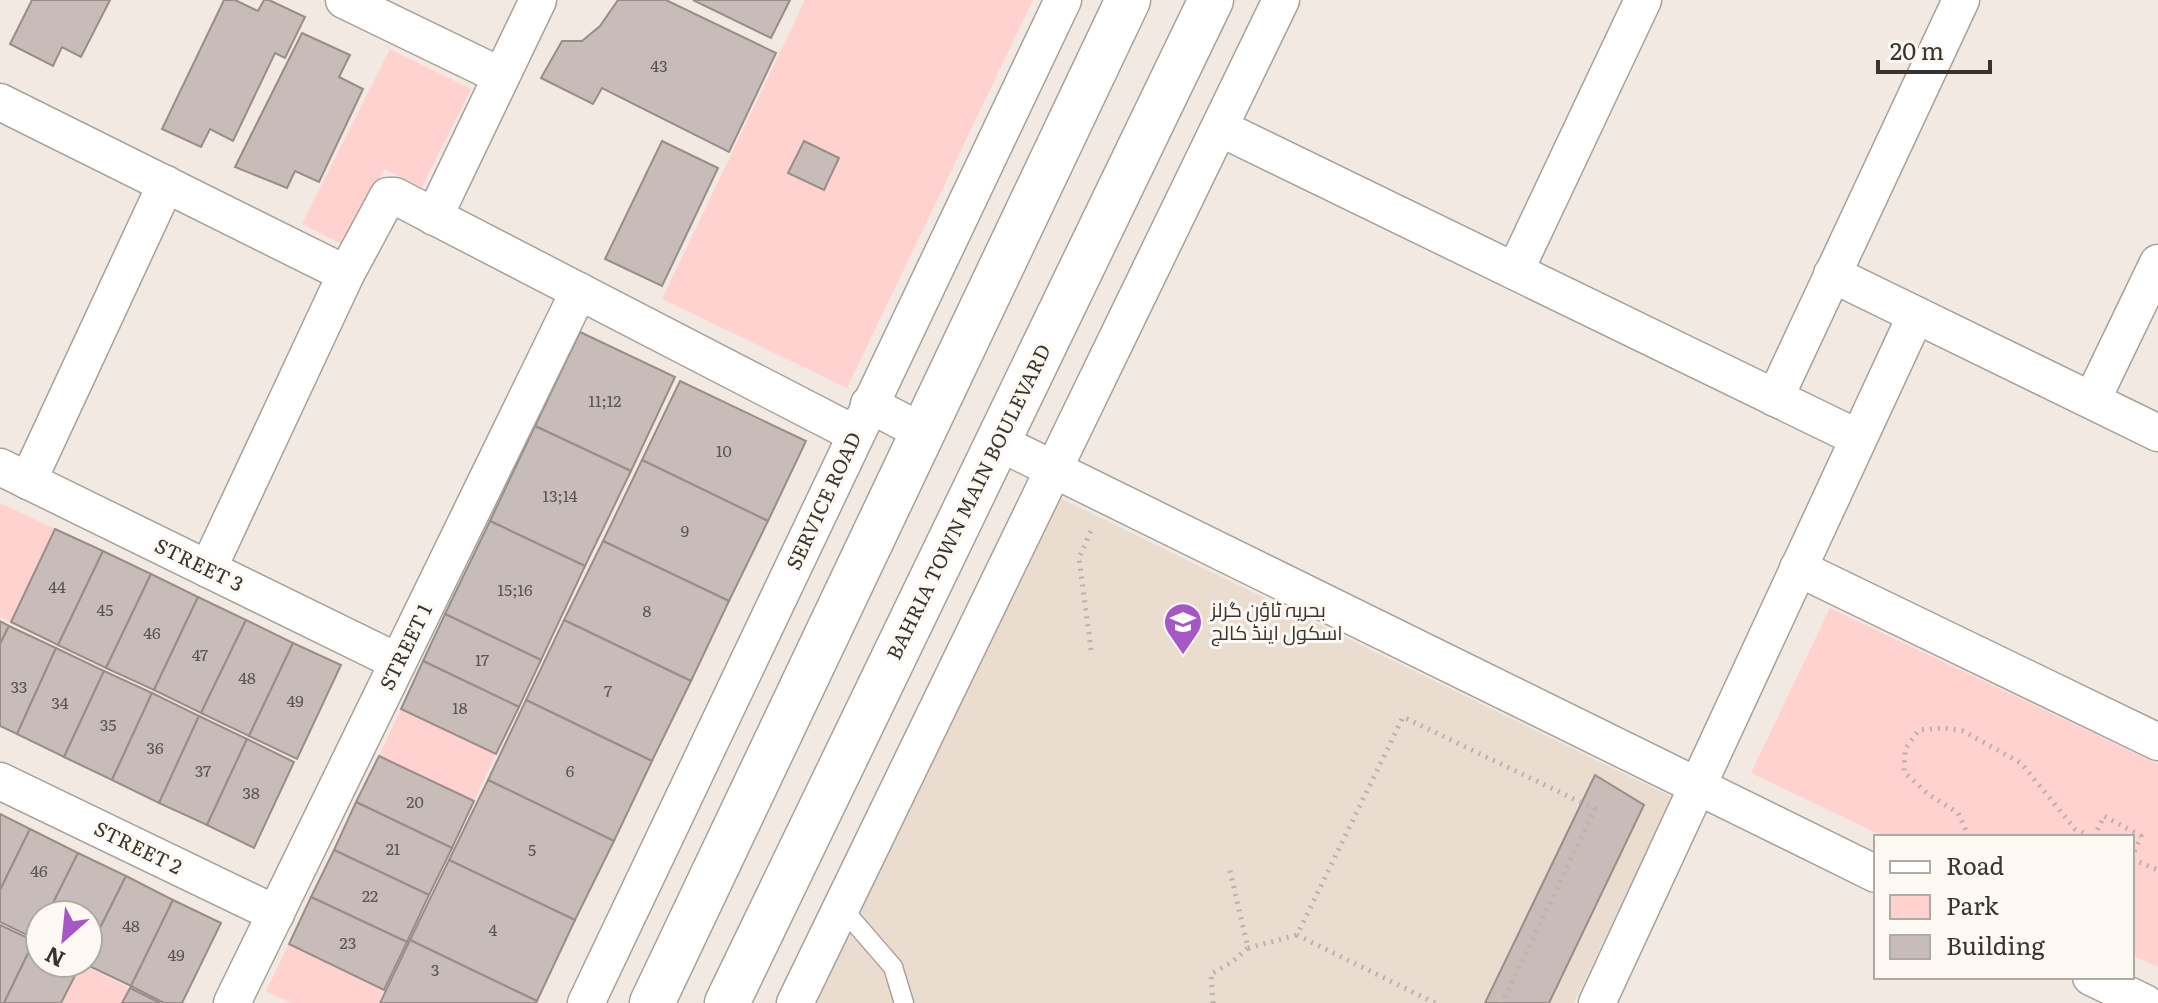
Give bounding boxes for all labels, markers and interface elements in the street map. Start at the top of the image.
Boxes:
scale bar [1878,24,1990,74]
text: 20 m [1890,32,1944,67]
house number: 43 [650,53,668,77]
street label: BAHRIA TOWN MAIN BOULEVARD [877,338,1057,664]
house number: 11;12 [589,388,621,412]
street label: SERVICE ROAD [777,426,867,574]
house number: 10 [716,438,732,462]
house number: 13;14 [542,483,578,507]
house number: 9 [681,518,689,542]
street label: STREET 3 [150,529,249,598]
house number: 44 [48,574,66,598]
house number: 15;16 [498,577,533,601]
place label: بحریہ ٹاؤن گرلز اسکول اینڈ کالج [1210,593,1343,647]
house number: 45 [97,597,113,621]
street label: STREET 1 [370,598,438,694]
house number: 8 [643,598,652,622]
school or university icon: بحریہ ٹاؤن گرلز اسکول اینڈ کالج [1162,601,1204,656]
house number: 46 [143,620,161,644]
house number: 47 [192,642,208,666]
house number: 17 [475,647,489,671]
house number: 48 [238,665,256,689]
house number: 33 [11,674,27,698]
house number: 7 [604,678,612,702]
house number: 49 [286,688,304,712]
house number: 34 [51,690,69,714]
house number: 18 [452,695,468,719]
house number: 35 [100,712,116,736]
house number: 36 [146,735,164,759]
house number: 37 [195,758,211,782]
house number: 6 [566,758,575,782]
house number: 38 [242,780,260,804]
house number: 20 [406,789,424,813]
street label: STREET 2 [90,812,188,880]
legend [1874,835,2134,979]
house number: 21 [386,836,401,860]
house number: 5 [528,837,536,861]
text: Road [1946,847,2005,882]
house number: 46 [30,858,48,882]
house number: 22 [362,883,378,907]
text: Park [1946,887,1999,922]
north arrow [24,899,104,979]
house number: 48 [122,913,140,937]
house number: 4 [489,917,498,941]
text: Building [1946,927,2045,962]
house number: 23 [340,930,356,954]
text: N [39,939,70,977]
house number: 49 [167,942,185,966]
house number: 3 [431,957,439,981]

